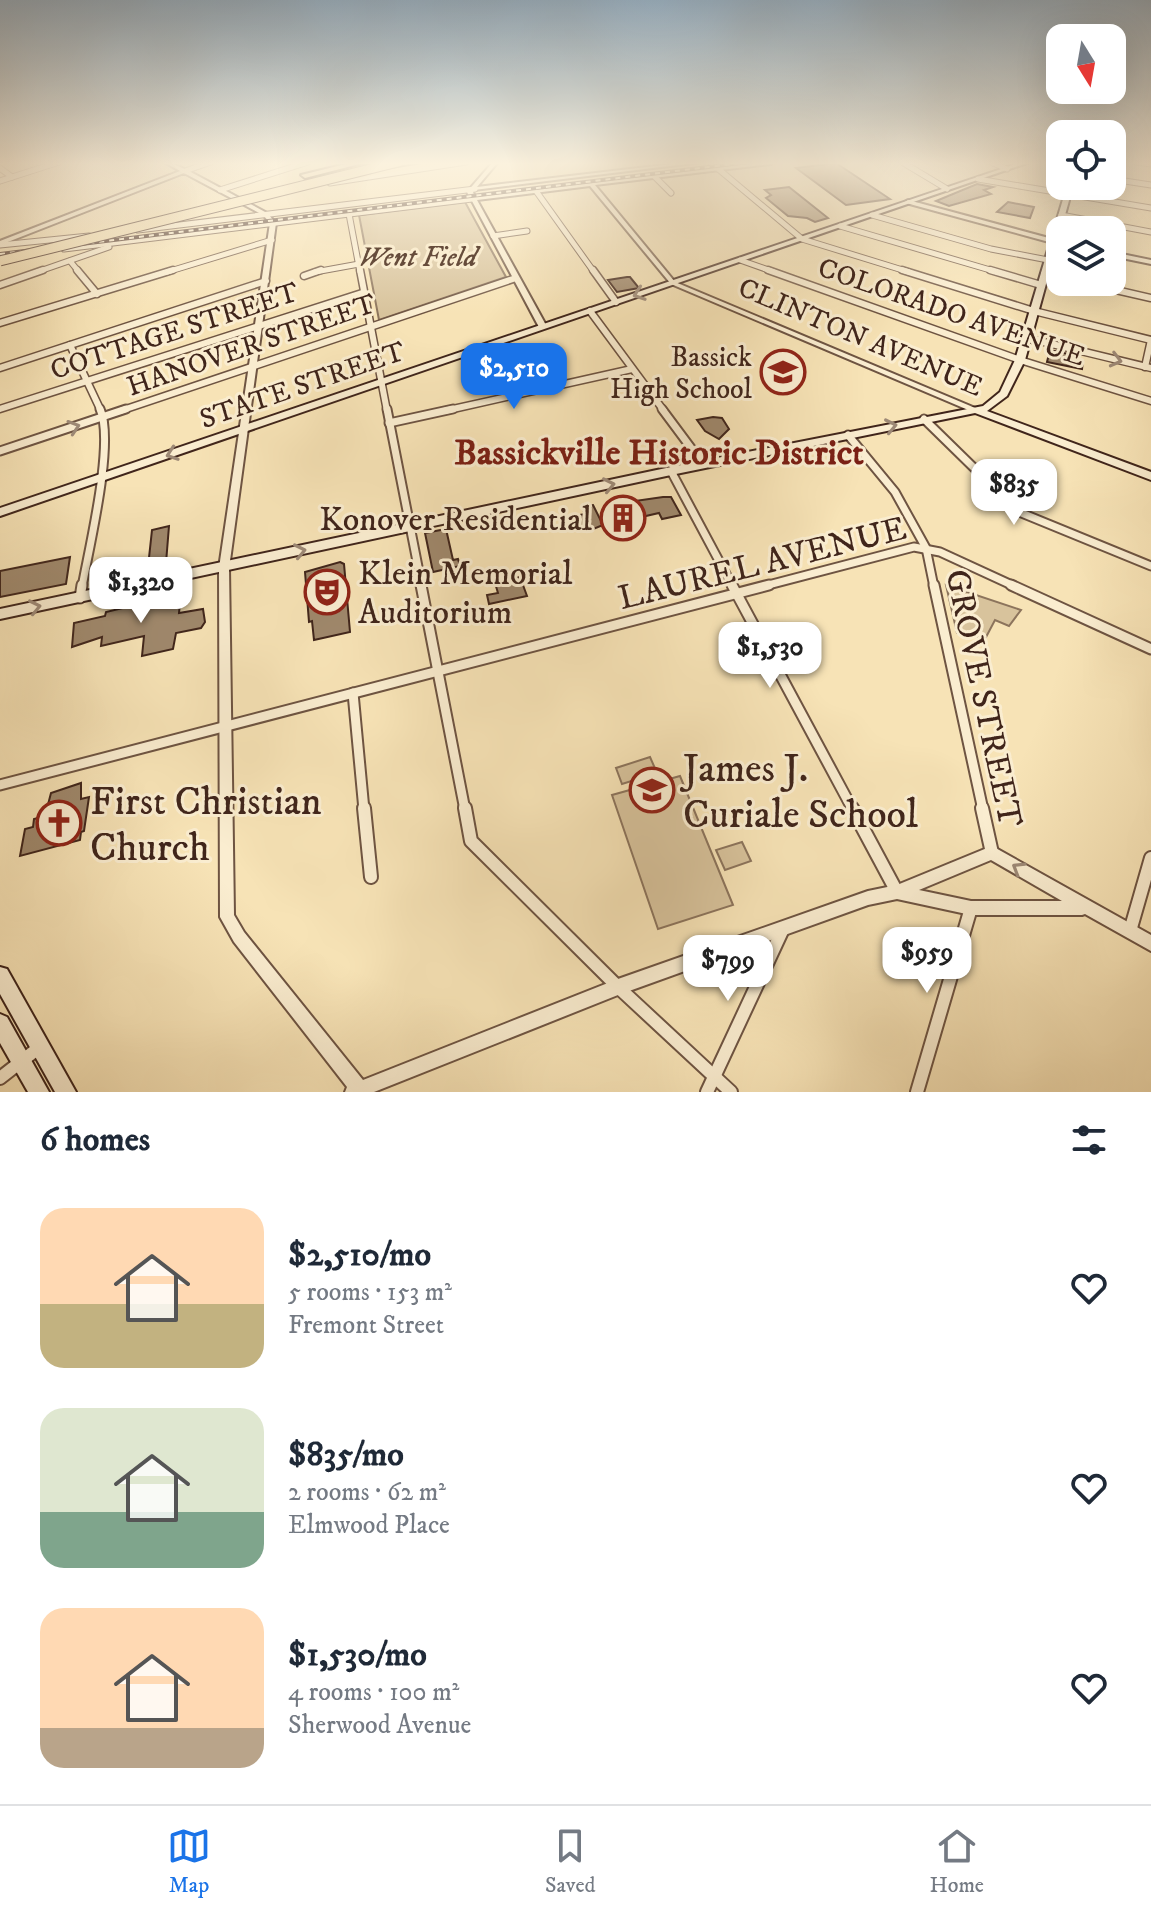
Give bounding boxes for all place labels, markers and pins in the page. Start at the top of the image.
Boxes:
place label: Bassick High School [610,340,753,407]
pin: $2,510 [449,343,579,411]
school or university icon: Bassick High School [759,348,807,396]
pin: $835 [967,459,1061,527]
building icon: Konover Residential [599,494,647,542]
place label: Konover Residential [319,499,593,541]
place label: Klein Memorial Auditorium [358,553,573,634]
pin: $1,320 [76,557,206,625]
theatre icon: Klein Memorial Auditorium [303,568,351,616]
pin: $1,530 [705,622,835,690]
place label: James J. Curiale School [679,745,918,841]
school or university icon: James J. Curiale School [628,766,676,814]
place label: First Christian Church [90,778,322,874]
church icon: First Christian Church [35,799,83,847]
pin: $959 [880,927,974,995]
pin: $799 [681,935,775,1003]

